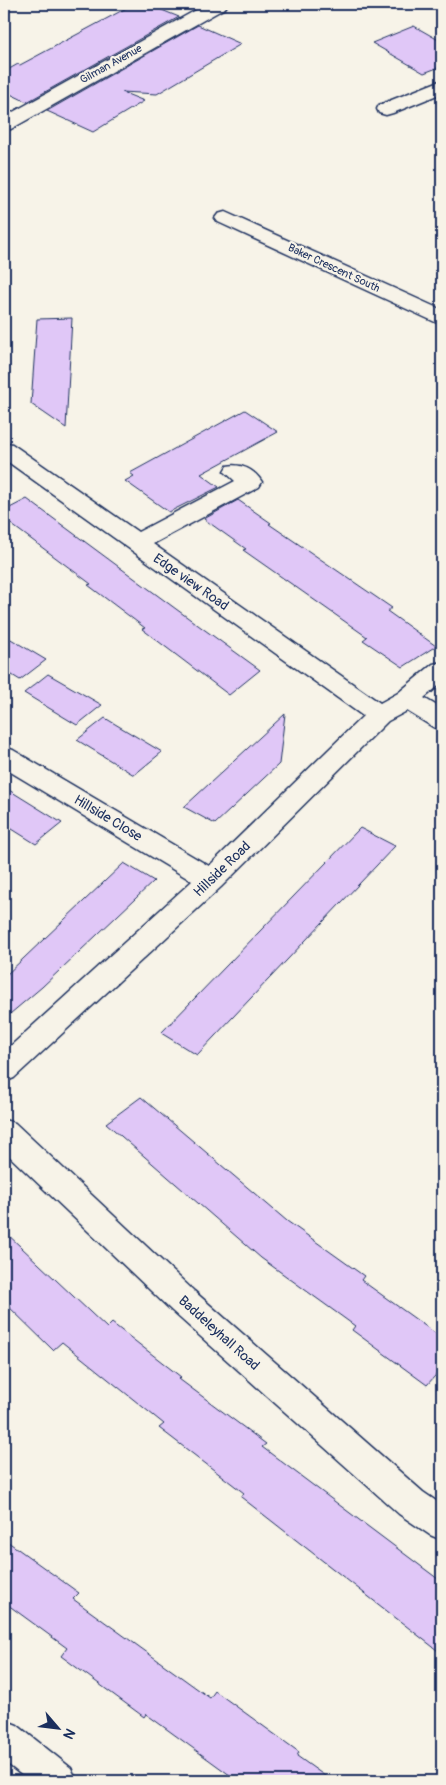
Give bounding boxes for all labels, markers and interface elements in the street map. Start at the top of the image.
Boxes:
street label: Gilman Avenue [78,41,145,86]
street label: Baker Crescent South [286,241,382,295]
street label: Edge view Road [150,550,232,614]
street label: Hillside Close [71,791,145,845]
street label: Hillside Road [190,838,254,900]
street label: Baddeleyhall Road [175,1292,263,1374]
north arrow [32,1702,82,1752]
text: N [59,1726,79,1742]

